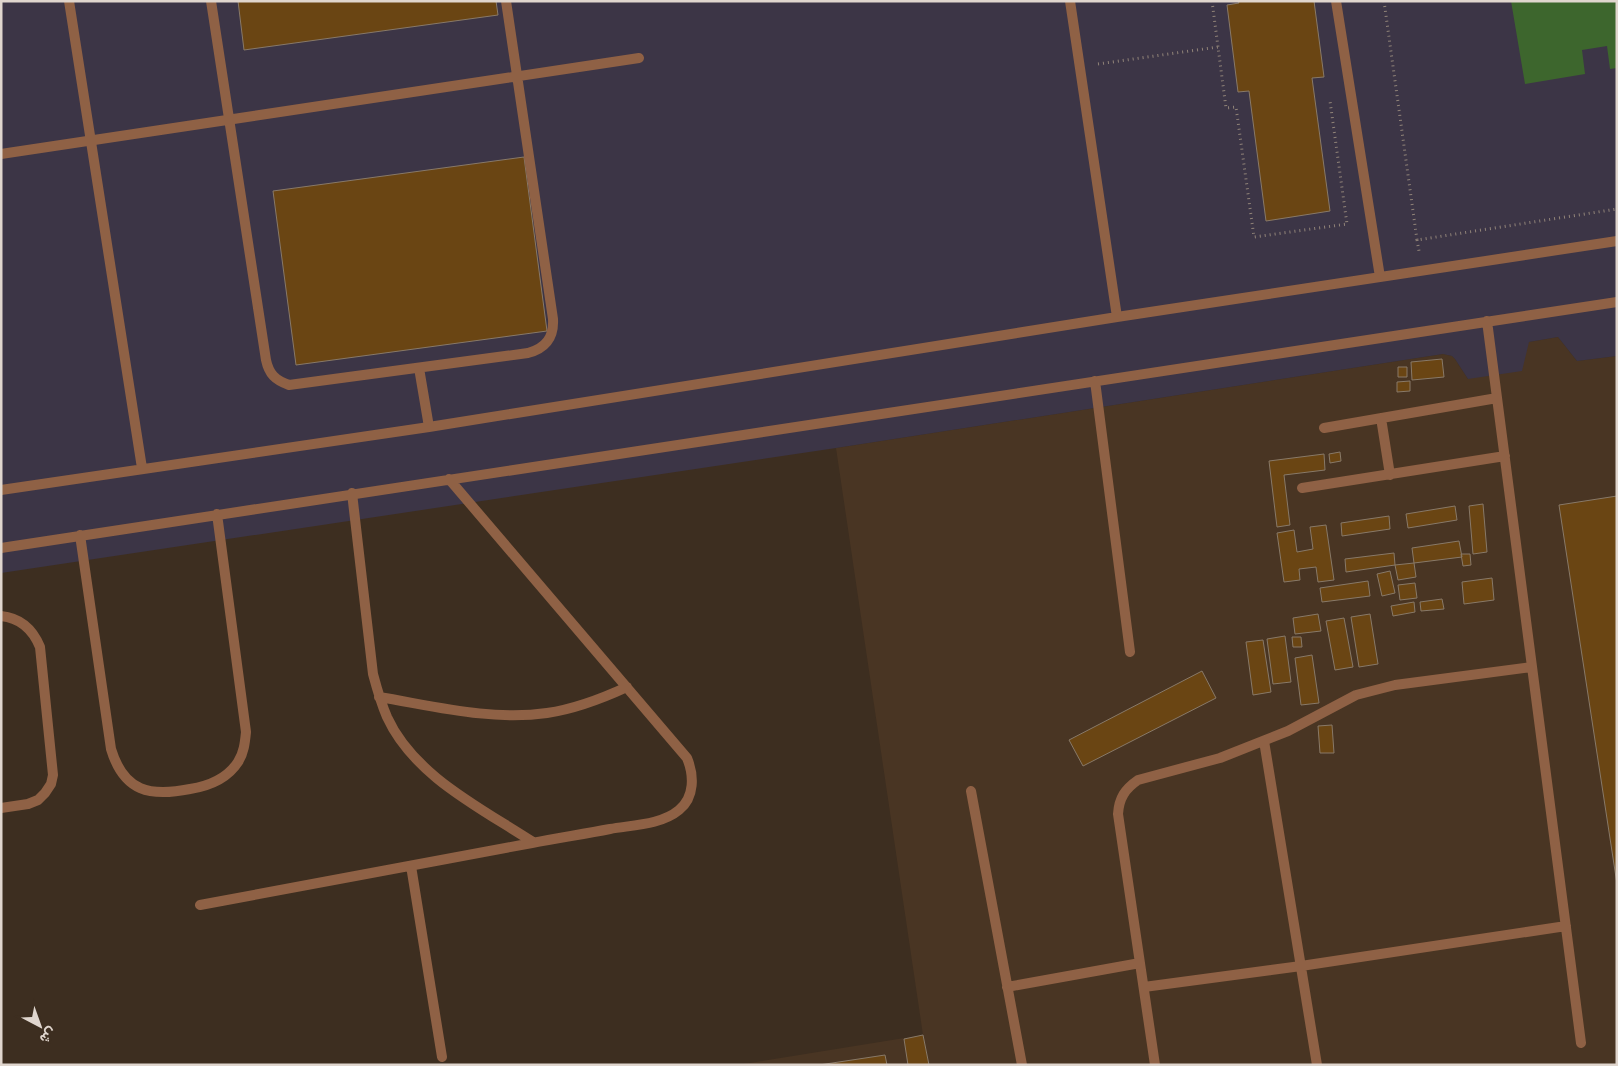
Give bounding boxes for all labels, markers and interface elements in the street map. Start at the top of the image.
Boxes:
north arrow [15,1001,65,1051]
text: ش [36,1023,61,1048]

